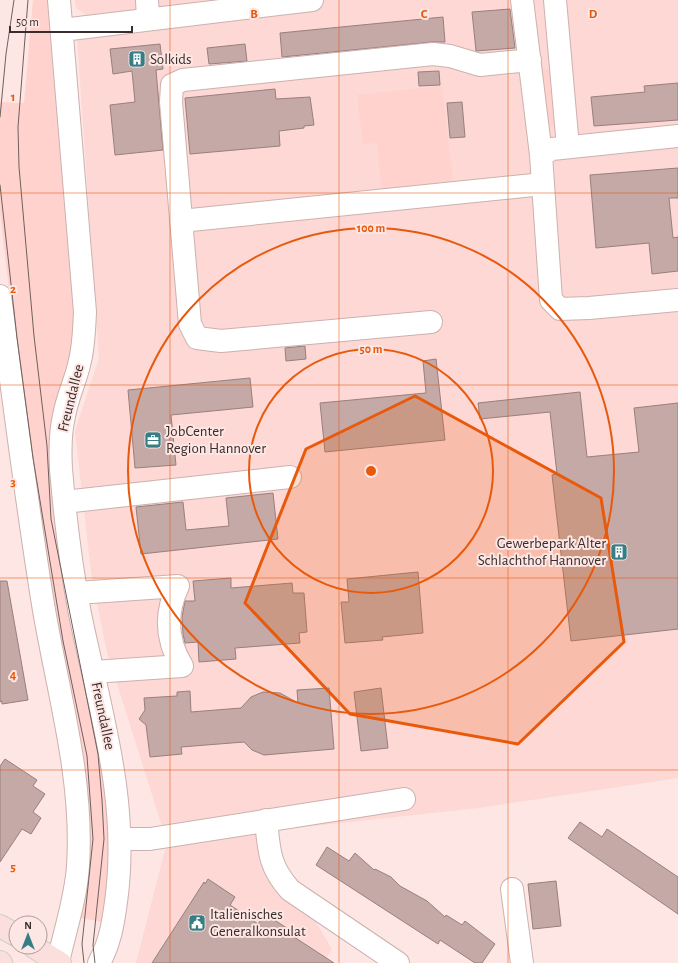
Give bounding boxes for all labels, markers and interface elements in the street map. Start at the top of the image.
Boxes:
scale bar [10,8,132,34]
text: B [250,8,258,21]
text: C [421,8,428,21]
text: D [589,8,598,21]
text: 50 m [16,16,39,28]
building icon: Solkids [127,49,147,69]
place label: Solkids [150,52,192,67]
text: 1 [11,91,15,104]
text: 100 m [357,222,385,234]
text: 2 [10,283,16,296]
text: 50 m [360,343,383,355]
street label: Freundallee [55,363,87,433]
place label: JobCenter Region Hannover [166,424,266,456]
office icon: JobCenter Region Hannover [143,430,163,450]
centre of rings [364,464,378,478]
text: 3 [10,476,16,489]
place label: Gewerbepark Alter Schlachthof Hannover [478,536,606,568]
building icon: Gewerbepark Alter Schlachthof Hannover [609,542,629,562]
text: 4 [10,669,17,682]
street label: Freundallee [89,681,118,751]
text: 5 [10,861,16,874]
place label: Italienisches Generalkonsulat [210,907,306,939]
public building icon: Italienisches Generalkonsulat [187,913,207,933]
north arrow [8,915,48,955]
text: N [24,920,32,931]

